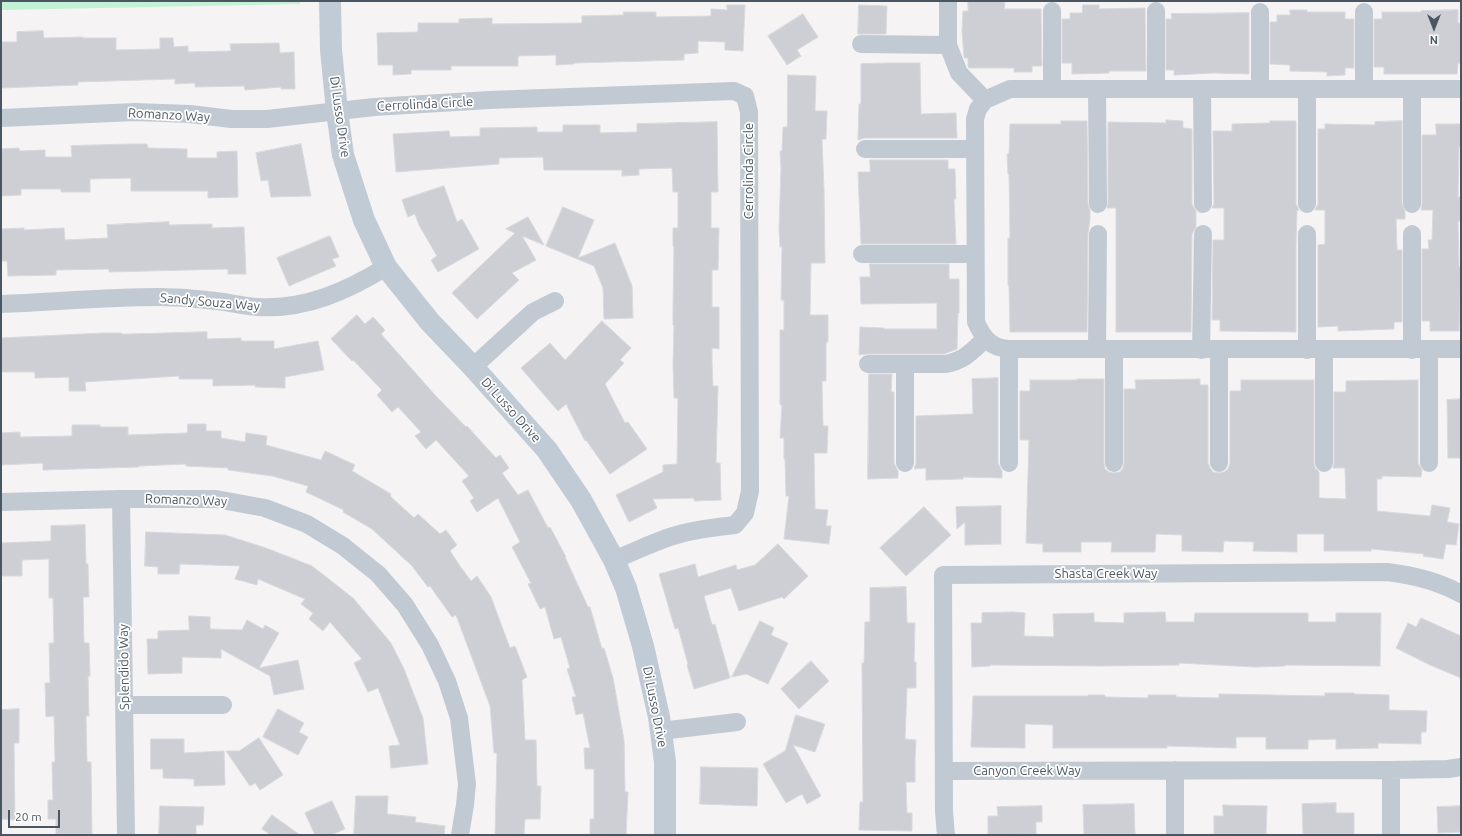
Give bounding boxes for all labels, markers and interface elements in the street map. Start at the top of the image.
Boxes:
north arrow [1414,8,1454,48]
text: N [1430,34,1438,46]
street label: Di Lusso Drive [327,75,353,159]
street label: Cerrolinda Circle [376,94,474,114]
street label: Romanzo Way [128,105,210,125]
street label: Cerrolinda Circle [741,123,757,219]
street label: Sandy Souza Way [160,290,260,314]
street label: Di Lusso Drive [478,374,544,446]
street label: Romanzo Way [145,491,227,509]
street label: Shasta Creek Way [1055,566,1157,582]
street label: Splendido Way [115,624,133,710]
street label: Di Lusso Drive [640,665,670,749]
street label: Canyon Creek Way [973,763,1081,779]
scale bar [10,802,62,828]
text: 20 m [15,810,42,823]

